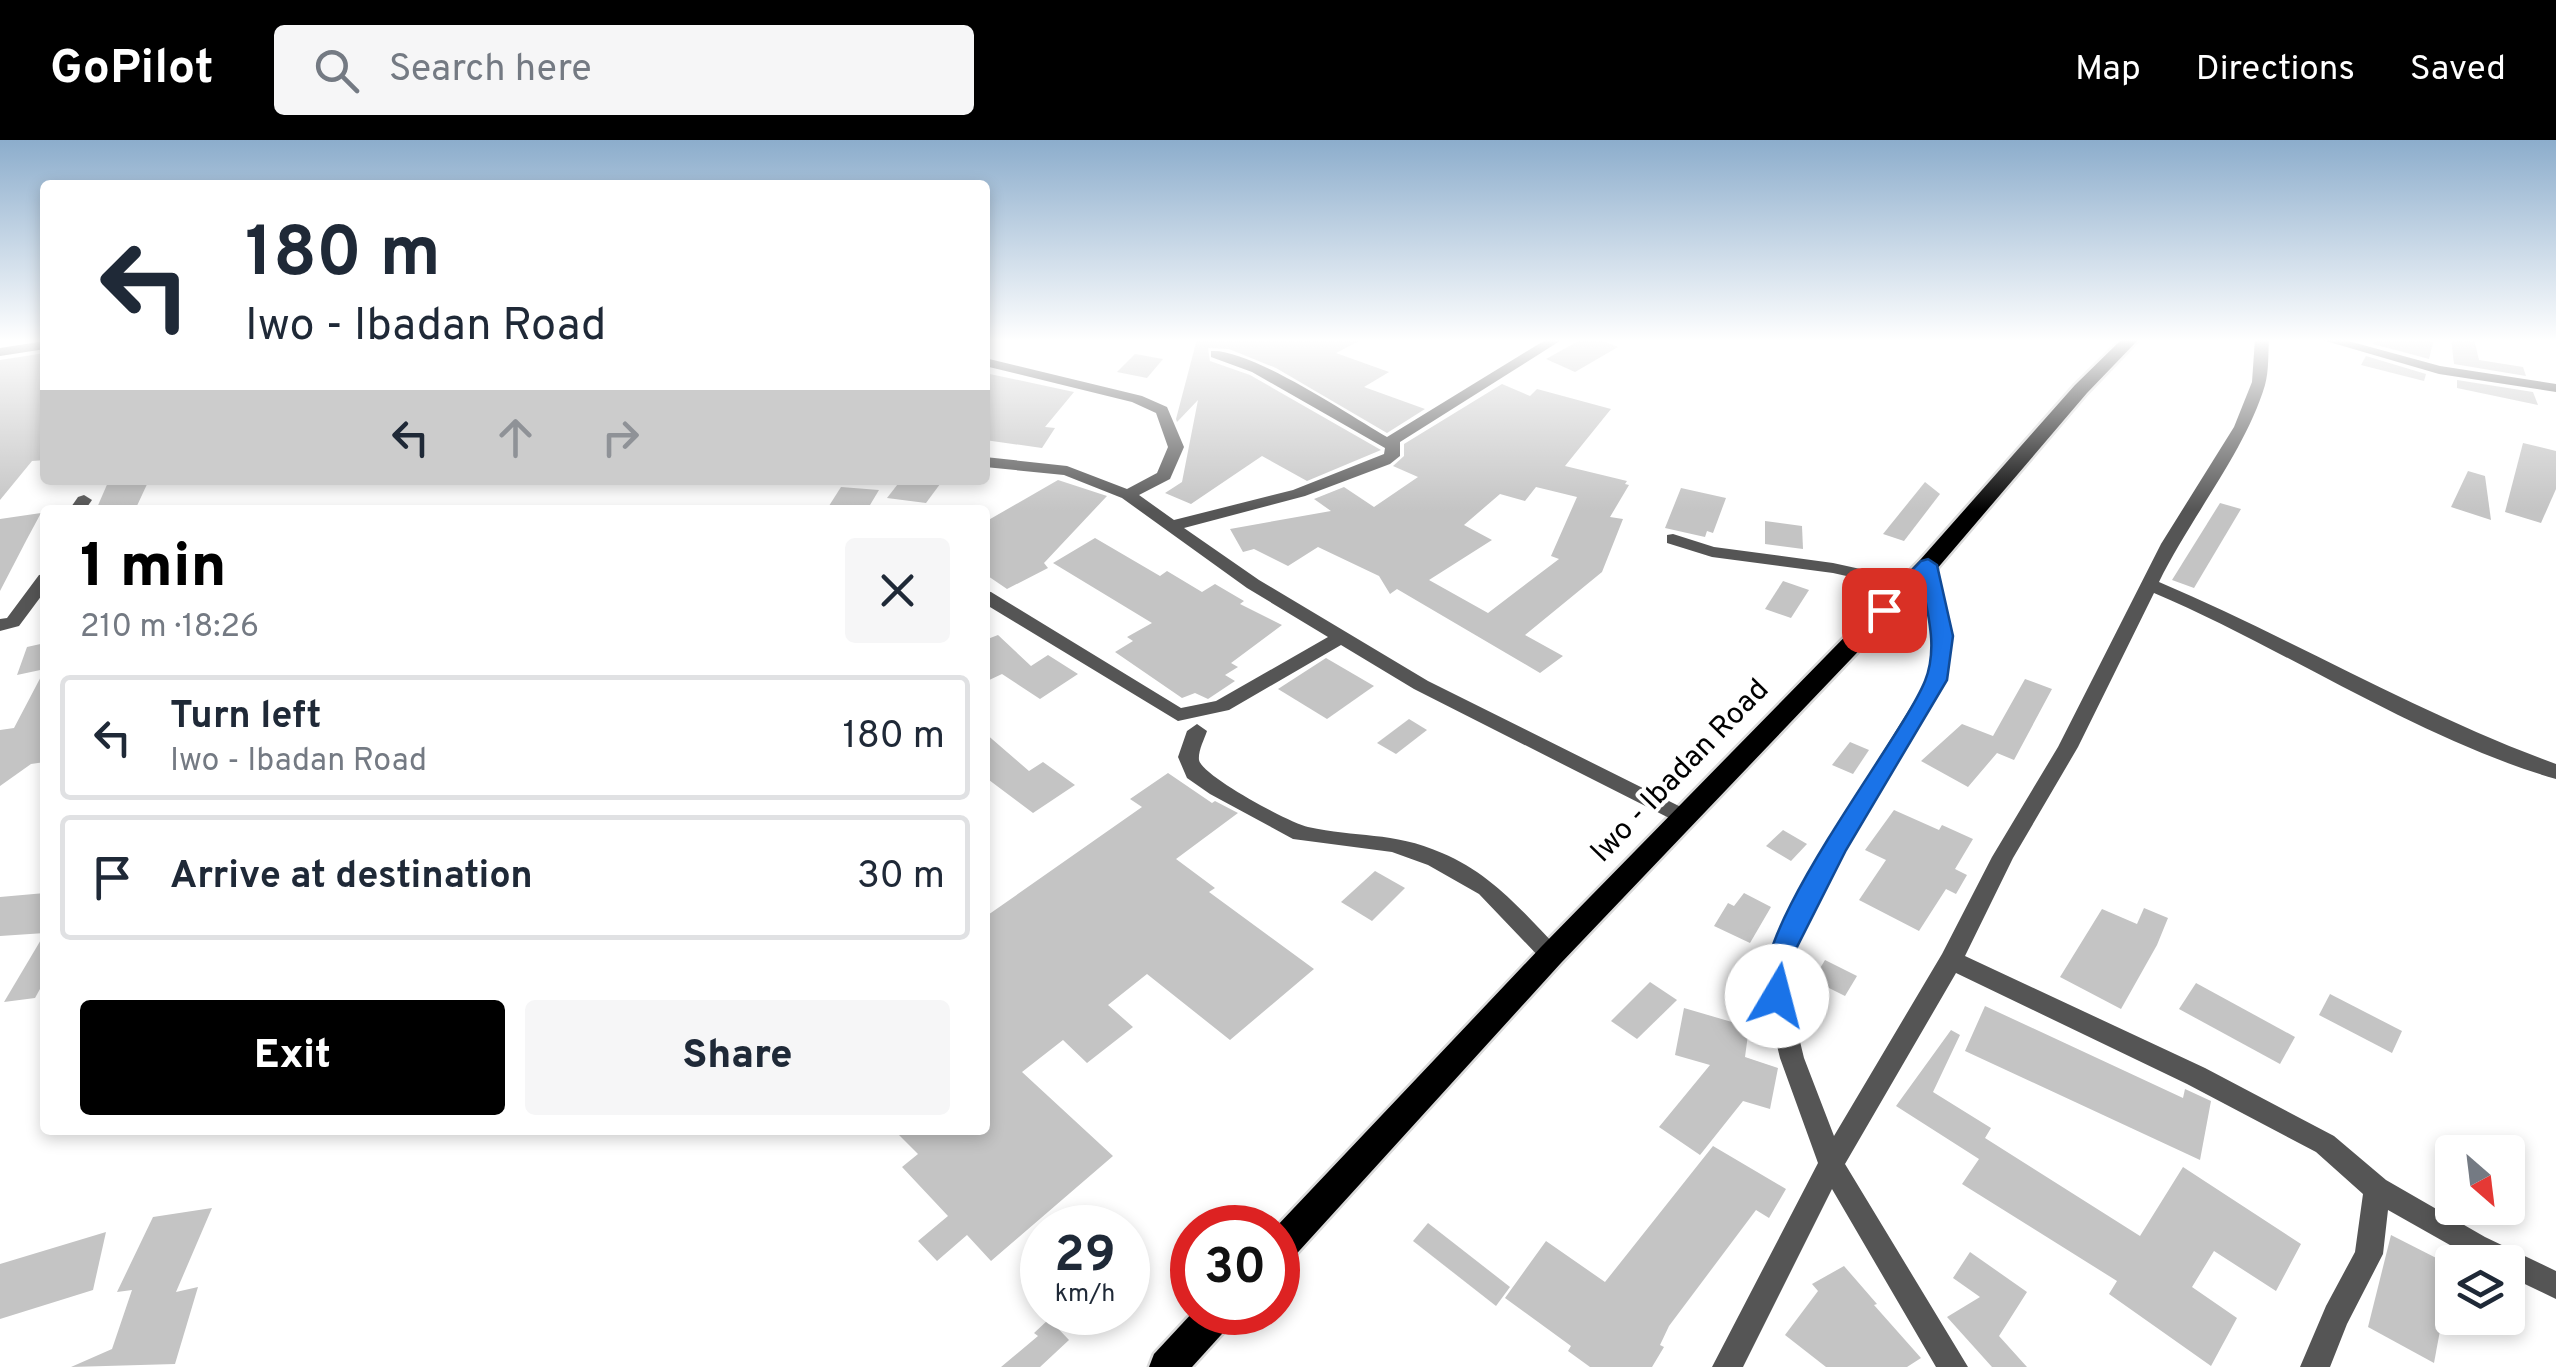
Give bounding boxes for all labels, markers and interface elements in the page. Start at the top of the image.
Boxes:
search box [274,25,974,115]
text: GoPilot [50,40,214,100]
icon: search [309,43,364,98]
text: Search here [389,46,592,95]
text: Map [2075,48,2141,92]
text: Directions [2196,48,2355,92]
text: Saved [2410,48,2506,92]
text: 180 m [245,212,441,301]
icon: left [80,220,210,350]
text: Iwo - Ibadan Road [245,299,606,356]
icon: left [383,410,438,465]
icon: ahead [488,410,543,465]
icon: right [593,410,648,465]
text: 1 min [80,532,227,608]
button: close [845,538,950,643]
pin [1842,568,1927,653]
icon: arrive [1857,583,1912,638]
text: 210 m · 18:26 [80,608,259,648]
street label: Iwo - Ibadan Road [1584,672,1778,871]
text: Turn left [170,693,322,742]
icon: left [85,710,140,765]
text: 180 m [842,713,945,762]
text: Iwo - Ibadan Road [170,742,427,782]
icon: arrive [85,850,140,905]
text: Arrive at destination [170,853,533,902]
text: 30 m [857,853,945,902]
position arrow [1725,944,1829,1048]
button: Exit [80,1000,505,1115]
button: Share [525,1000,950,1115]
north arrow [2435,1135,2525,1225]
map controls [2435,1135,2525,1335]
speed limit sign: 30 [1170,1205,1300,1335]
text: 29 [1054,1226,1116,1289]
button: layers [2435,1245,2525,1335]
text: km/h [1055,1279,1115,1311]

